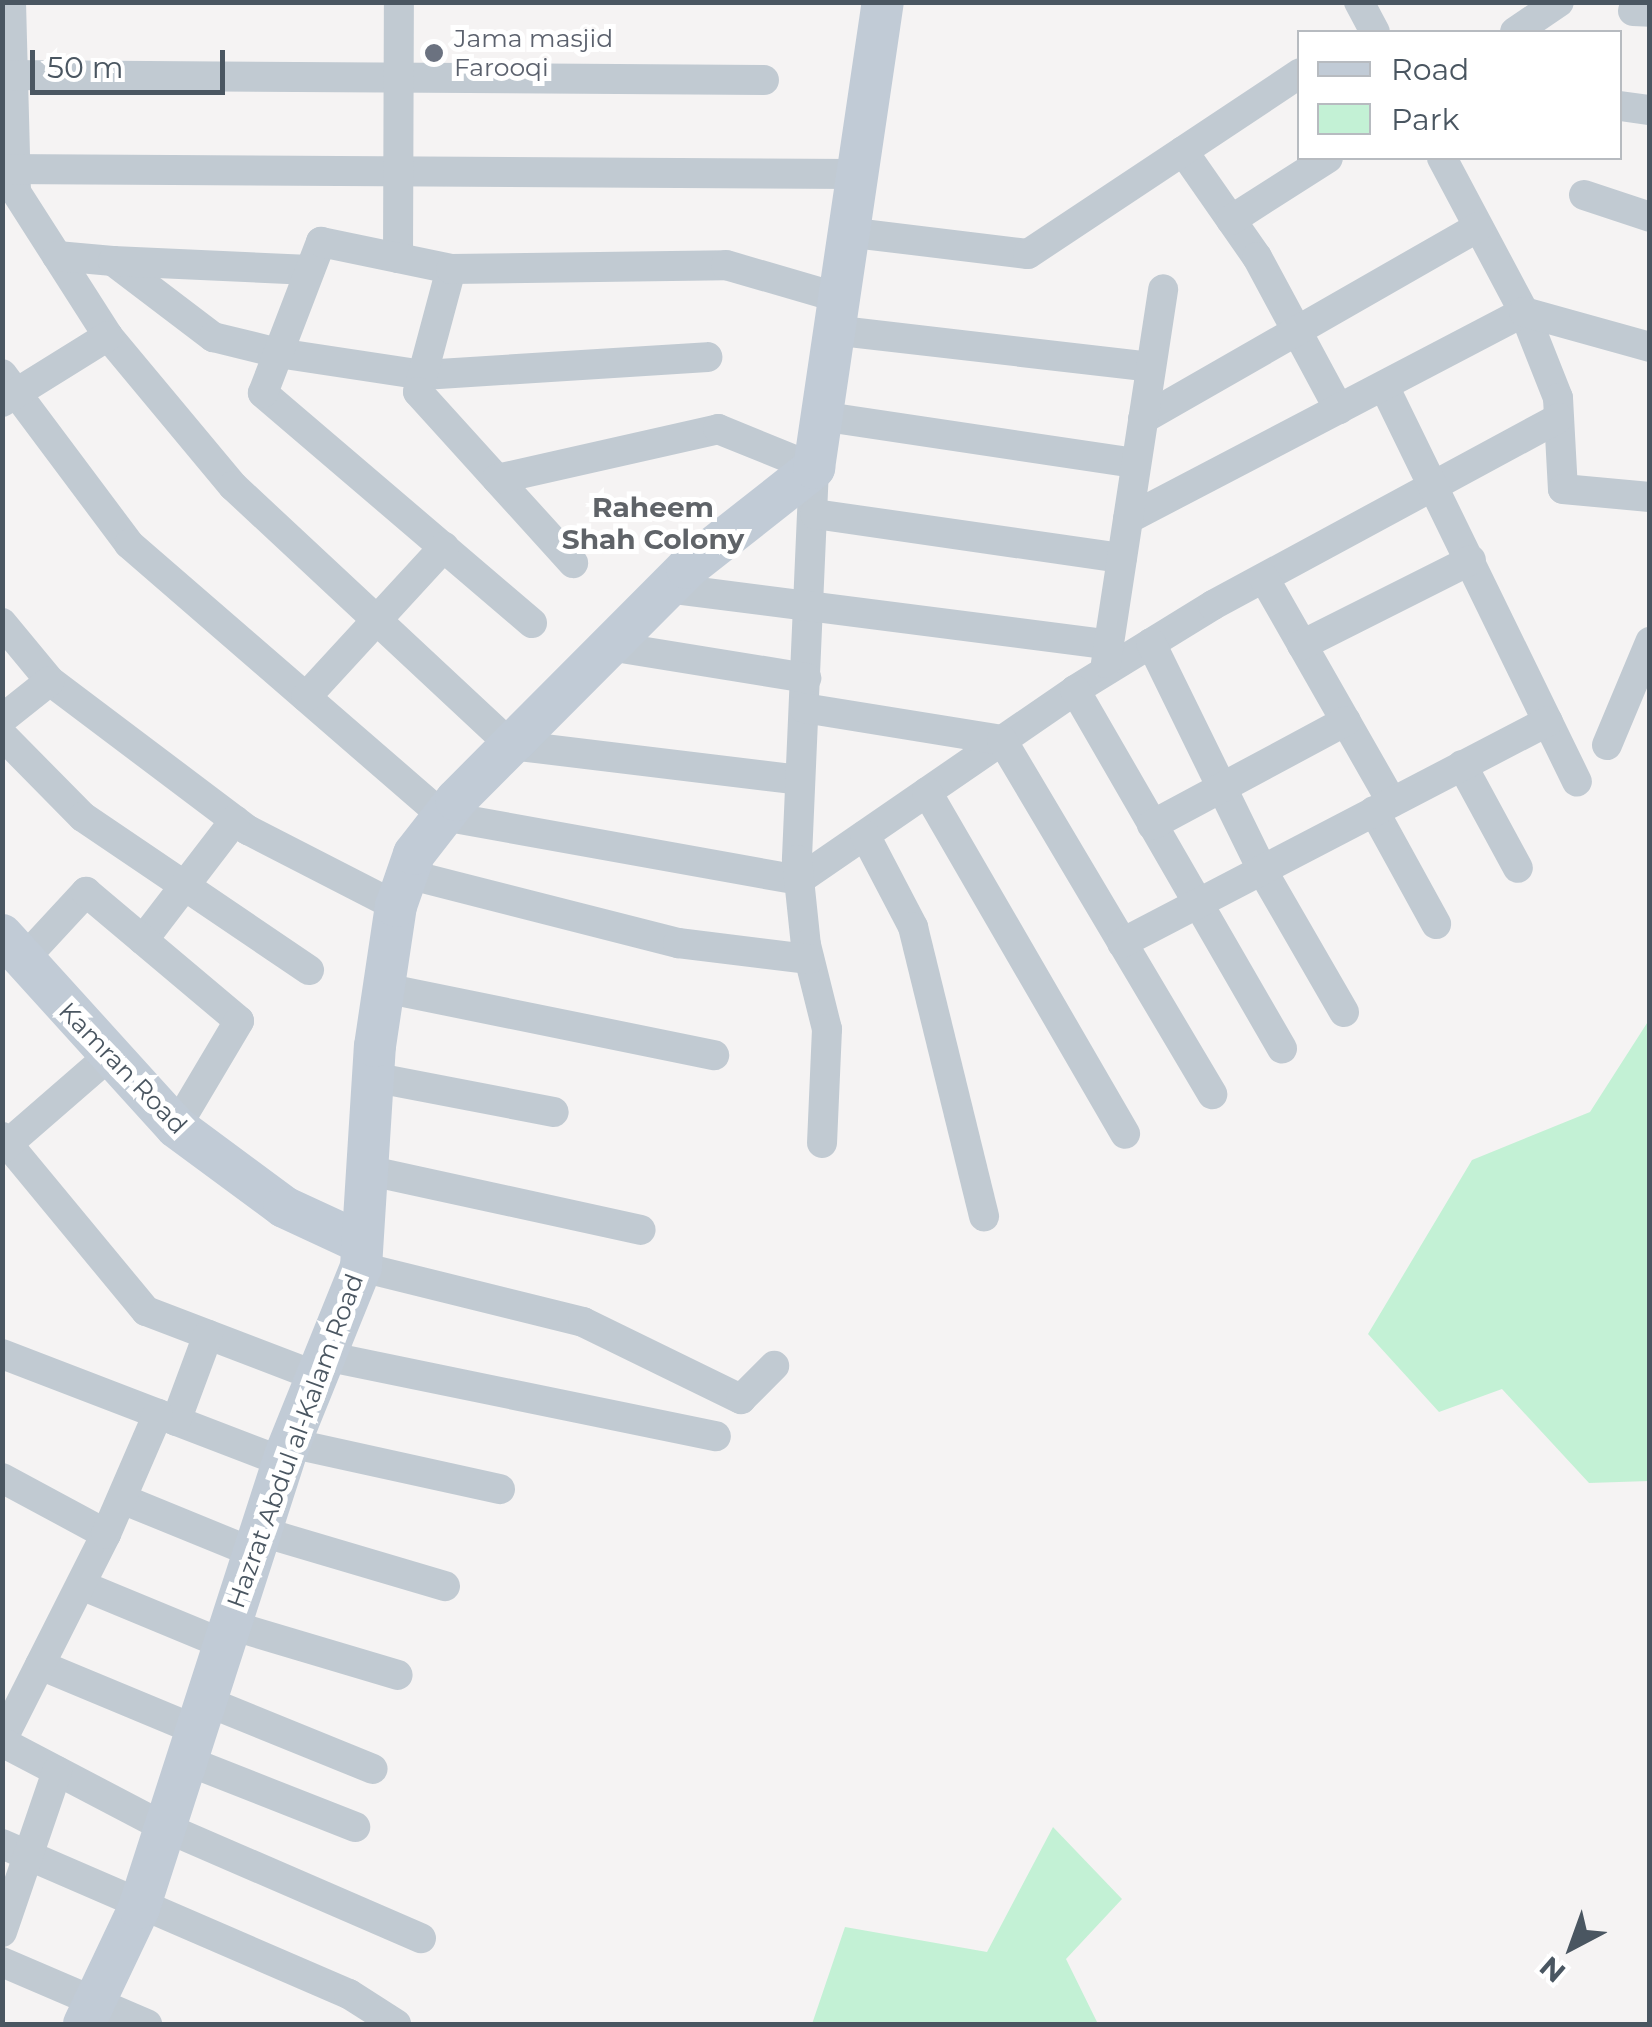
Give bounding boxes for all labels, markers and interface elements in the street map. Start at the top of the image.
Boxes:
place label: Jama masjid Farooqi [454,24,613,83]
scale bar [35,30,230,92]
legend [1297,30,1622,160]
marker: Jama masjid Farooqi [423,42,445,64]
text: 50 m [47,49,124,86]
text: Road [1391,51,1469,88]
text: Park [1391,101,1460,138]
district label: Raheem Shah Colony [562,490,744,556]
street label: Kamran Road [53,996,193,1140]
street label: Hazrat Abdul al-Kalam Road [220,1270,370,1612]
north arrow [1522,1897,1622,1997]
text: N [1533,1949,1572,1990]

